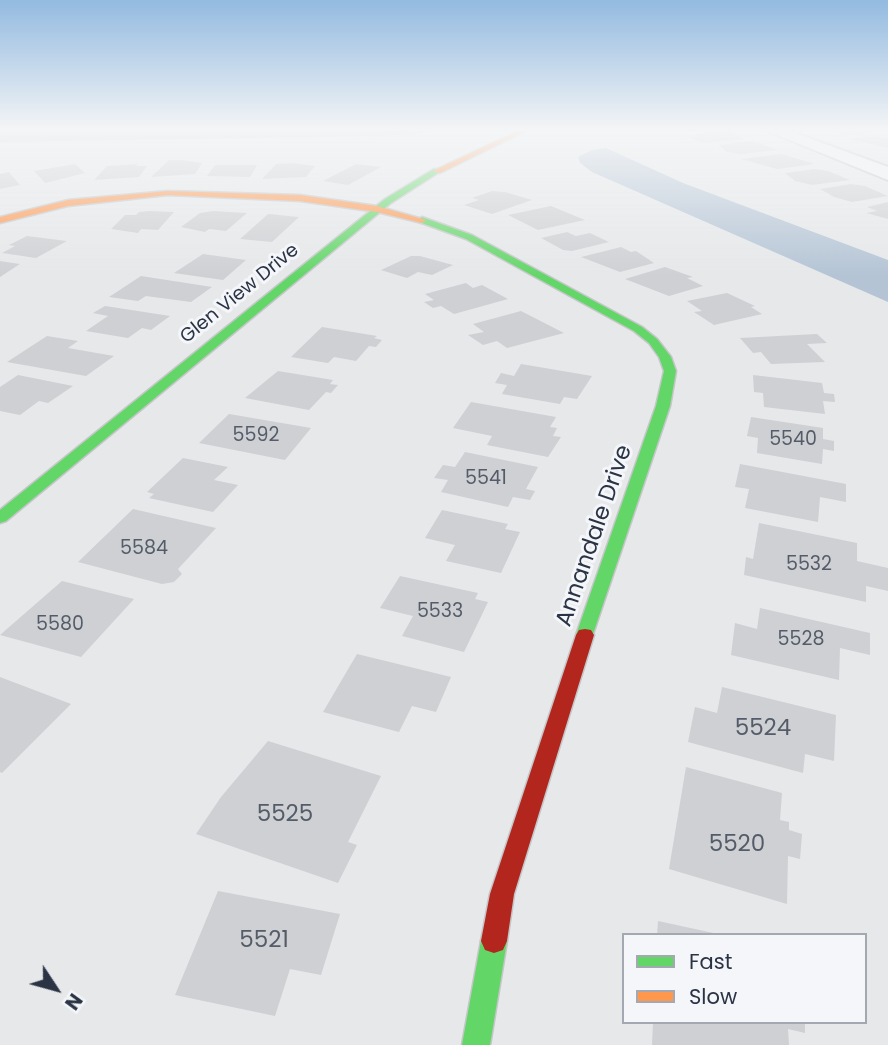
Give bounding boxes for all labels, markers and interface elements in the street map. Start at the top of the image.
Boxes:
street label: Glen View Drive [176,239,304,349]
house number: 5592 [233,425,279,447]
house number: 5540 [769,429,817,451]
street label: Annandale Drive [551,442,639,630]
house number: 5541 [465,468,507,490]
house number: 5584 [120,538,168,560]
house number: 5532 [786,554,832,576]
house number: 5533 [417,601,463,623]
house number: 5580 [36,614,84,636]
house number: 5528 [778,629,824,651]
house number: 5524 [735,715,791,743]
house number: 5525 [257,801,313,829]
house number: 5520 [709,831,765,859]
house number: 5521 [239,927,289,955]
legend [622,933,867,1024]
text: Fast [689,947,732,976]
north arrow [21,954,91,1024]
text: Slow [689,982,737,1011]
text: N [58,988,89,1015]

